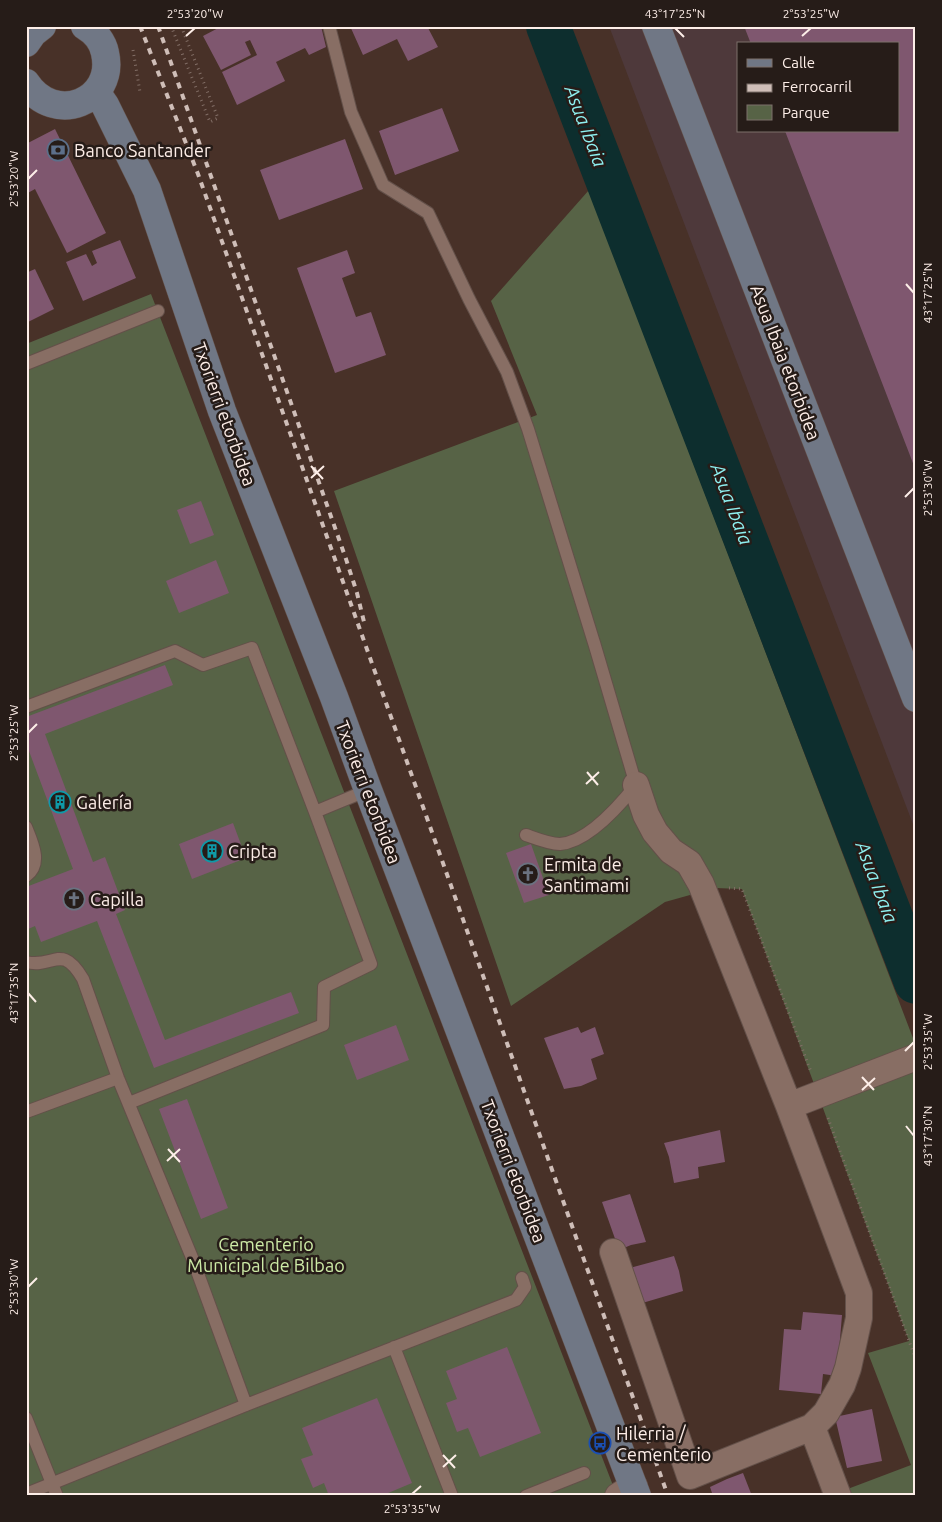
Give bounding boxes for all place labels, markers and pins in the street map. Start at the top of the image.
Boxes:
bank icon: Banco Santander [46,138,70,162]
place label: Banco Santander [74,140,211,160]
building icon: Galería [48,790,72,814]
place label: Galería [76,792,132,812]
building icon: Cripta [200,839,224,863]
place label: Cripta [228,841,277,861]
place label: Ermita de Santimami [544,854,629,895]
church icon: Ermita de Santimami [516,862,540,886]
church icon: Capilla [62,887,86,911]
place label: Capilla [90,889,144,909]
place label: Hilerria / Cementerio [616,1423,711,1464]
bus stop icon: Hilerria / Cementerio [588,1431,612,1455]

